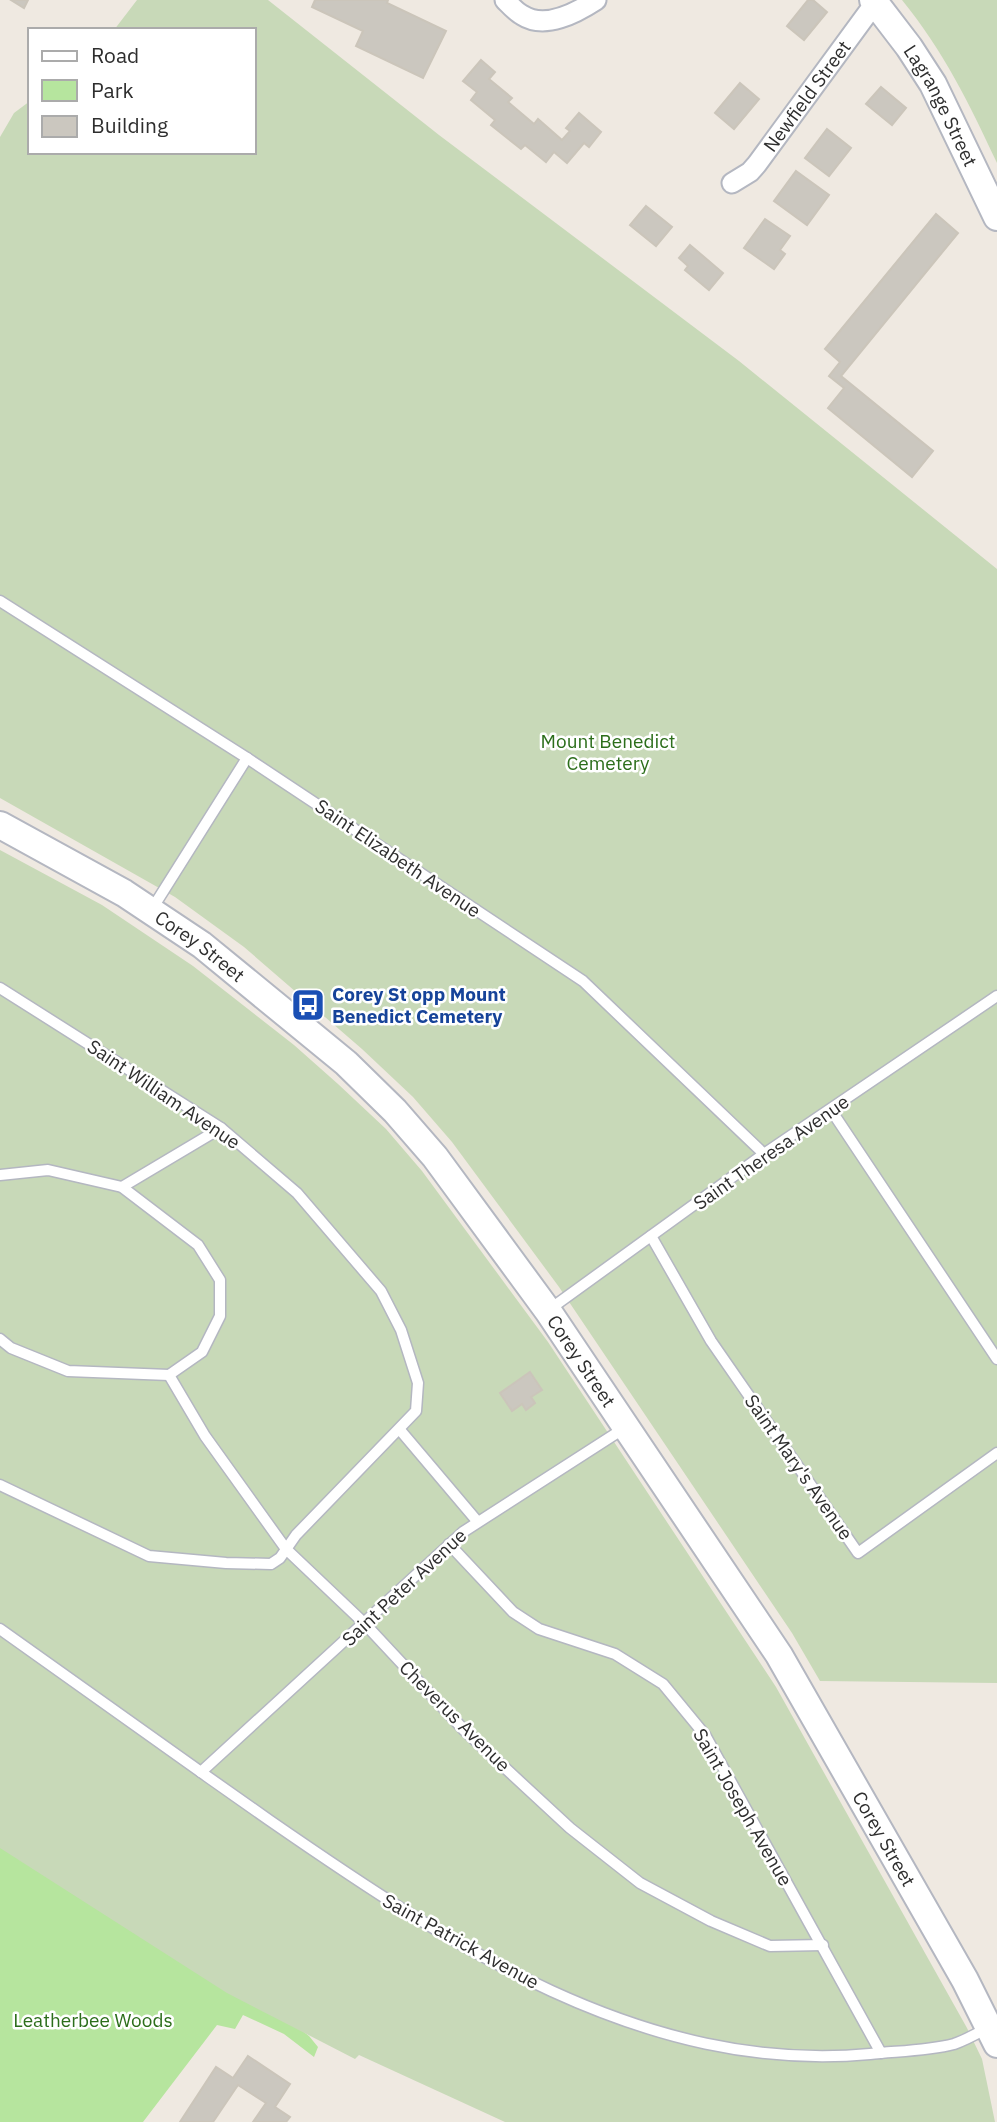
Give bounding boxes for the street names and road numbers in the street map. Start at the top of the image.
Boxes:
street label: Newfield Street [758,36,856,157]
street label: Lagrange Street [899,40,983,170]
street label: Saint Elizabeth Avenue [311,794,485,922]
street label: Corey Street [150,905,250,987]
street label: Saint William Avenue [83,1034,245,1154]
street label: Saint Theresa Avenue [689,1089,853,1215]
street label: Corey Street [542,1310,621,1412]
street label: Saint Mary's Avenue [740,1390,858,1544]
street label: Saint Peter Avenue [337,1523,471,1651]
street label: Cheverus Avenue [394,1655,516,1777]
street label: Saint Joseph Avenue [688,1724,798,1890]
street label: Corey Street [847,1787,921,1891]
street label: Saint Patrick Avenue [379,1888,543,1994]

